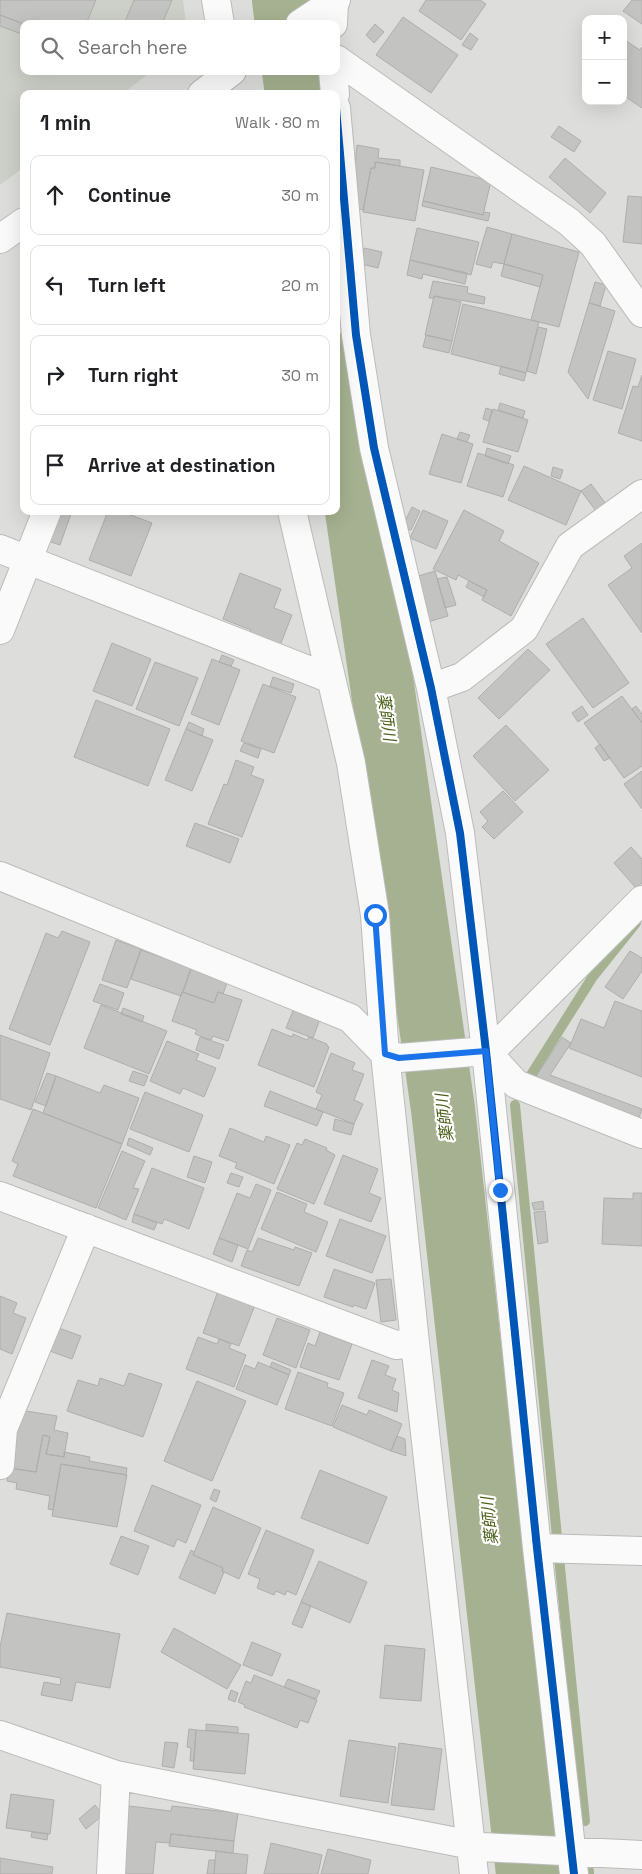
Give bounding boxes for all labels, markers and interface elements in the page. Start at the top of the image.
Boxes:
map controls [582,15,627,105]
button: + [582,15,627,60]
search box [20,20,340,75]
icon: search [38,34,66,62]
text: Search here [78,35,188,60]
button: − [582,60,627,105]
text: 1 min [40,109,91,136]
text: Walk · 80 m [235,112,320,133]
icon: ahead [41,181,69,209]
text: Continue [88,183,171,208]
text: 30 m [281,185,319,206]
icon: left [41,271,69,299]
text: Turn left [88,273,166,298]
text: 20 m [281,275,319,296]
icon: right [41,361,69,389]
text: Turn right [88,363,178,388]
text: 30 m [281,365,319,386]
icon: arrive [41,451,69,479]
text: Arrive at destination [88,453,276,478]
water label: 薬師川 [373,692,401,744]
route start [364,904,387,927]
water label: 薬師川 [431,1091,458,1143]
route end [489,1179,512,1202]
water label: 薬師川 [476,1494,502,1546]

